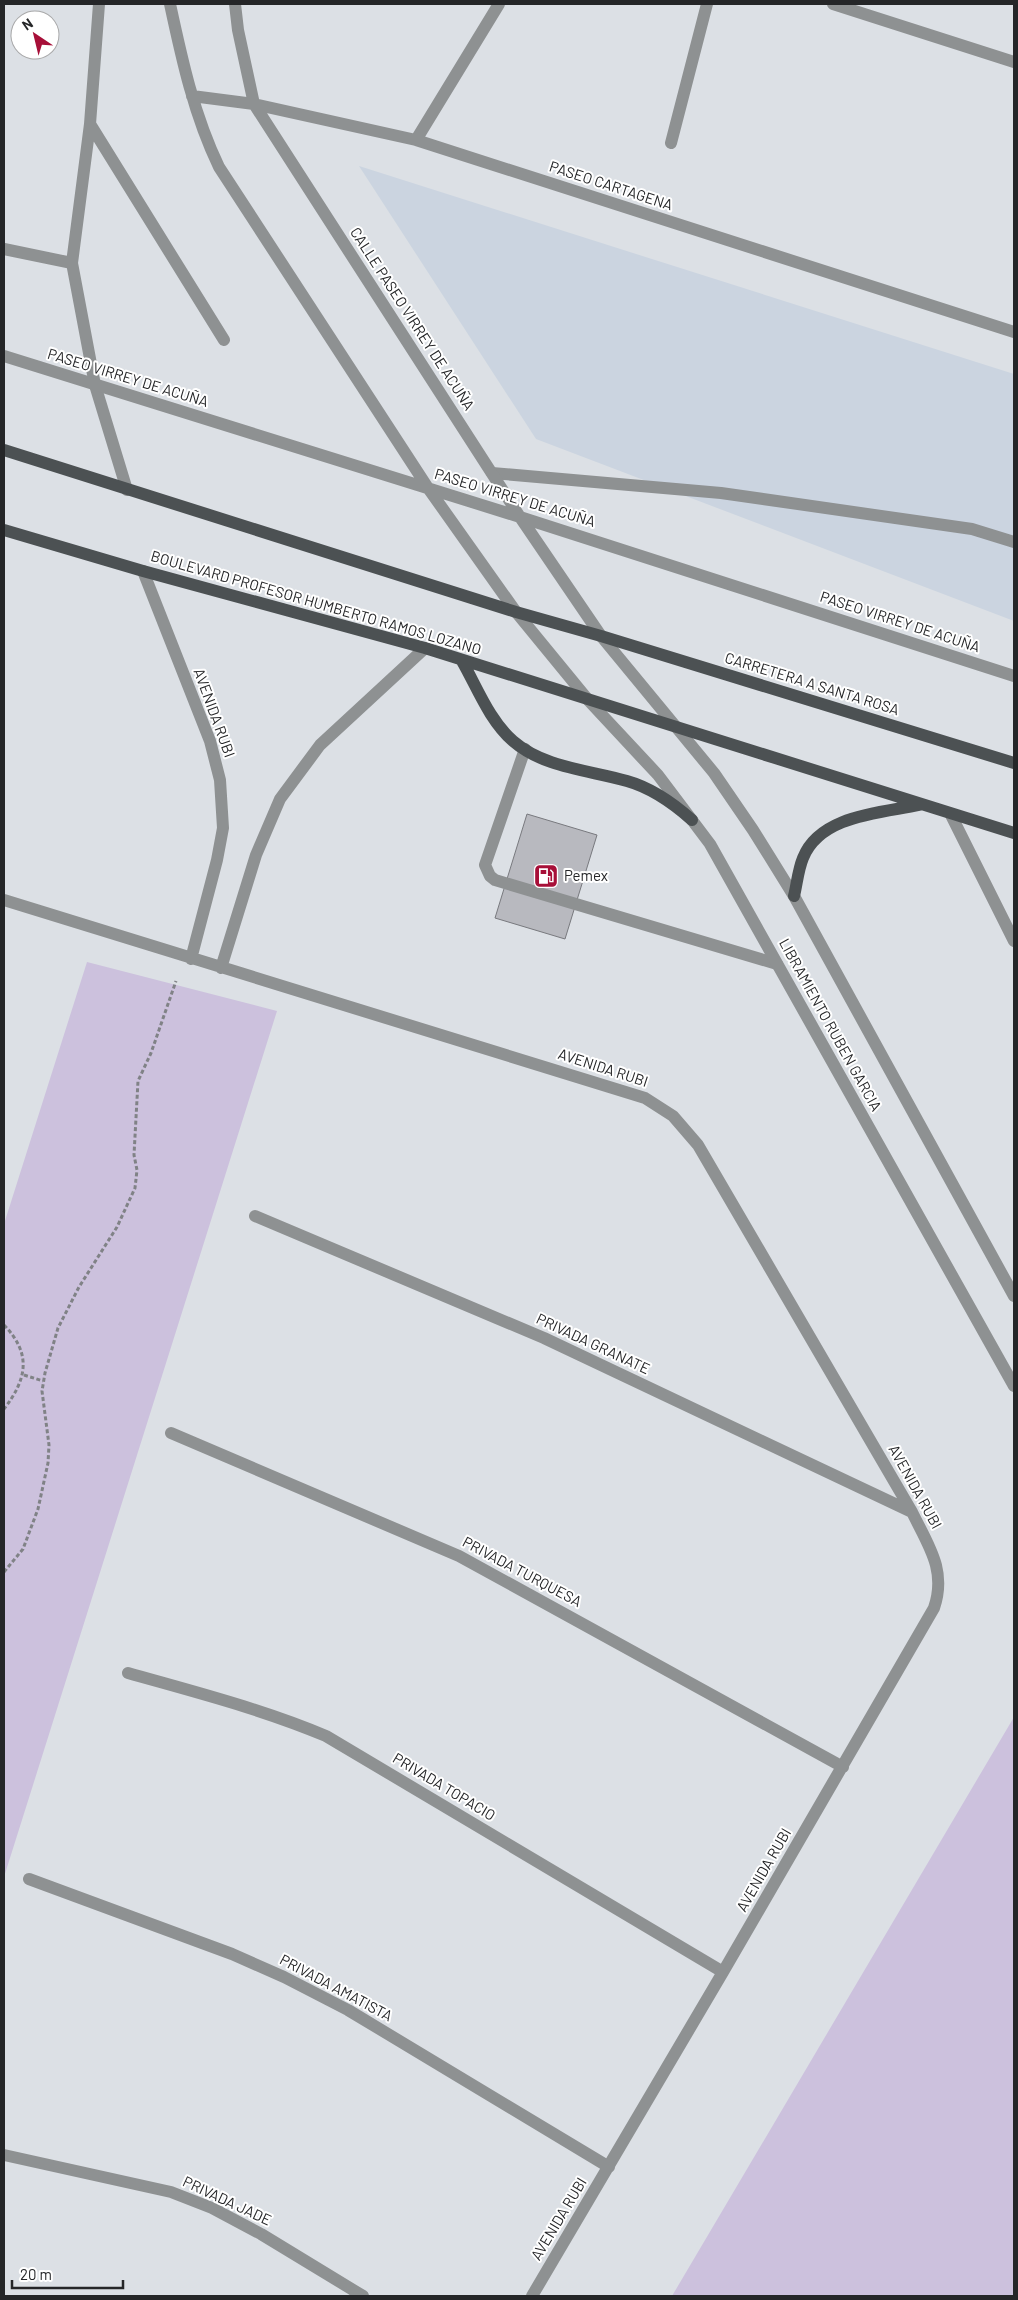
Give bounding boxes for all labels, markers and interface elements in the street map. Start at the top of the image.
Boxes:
north arrow [10,10,60,60]
text: N [19,14,36,34]
street label: PASEO CARTAGENA [547,157,675,214]
street label: CALLE PASEO VIRREY DE ACUÑA [347,224,479,413]
street label: PASEO VIRREY DE ACUÑA [46,344,211,410]
street label: PASEO VIRREY DE ACUÑA [433,464,598,530]
street label: BOULEVARD PROFESOR HUMBERTO RAMOS LOZANO [149,546,484,658]
street label: PASEO VIRREY DE ACUÑA [818,587,983,655]
street label: CARRETERA A SANTA ROSA [723,648,902,718]
street label: AVENIDA RUBI [191,666,239,760]
fuel station icon: Pemex [533,863,559,889]
place label: Pemex [564,866,608,884]
street label: LIBRAMIENTO RUBEN GARCIA [776,935,886,1114]
street label: AVENIDA RUBI [556,1044,650,1090]
street label: PRIVADA GRANATE [534,1309,653,1377]
street label: AVENIDA RUBI [885,1441,946,1532]
street label: PRIVADA TURQUESA [460,1532,585,1610]
street label: PRIVADA TOPACIO [390,1748,499,1824]
street label: AVENIDA RUBI [732,1825,794,1914]
street label: PRIVADA AMATISTA [277,1950,396,2024]
street label: PRIVADA JADE [180,2172,275,2228]
street label: AVENIDA RUBI [526,2174,590,2263]
scale bar [12,2258,124,2290]
text: 20 m [20,2265,52,2283]

